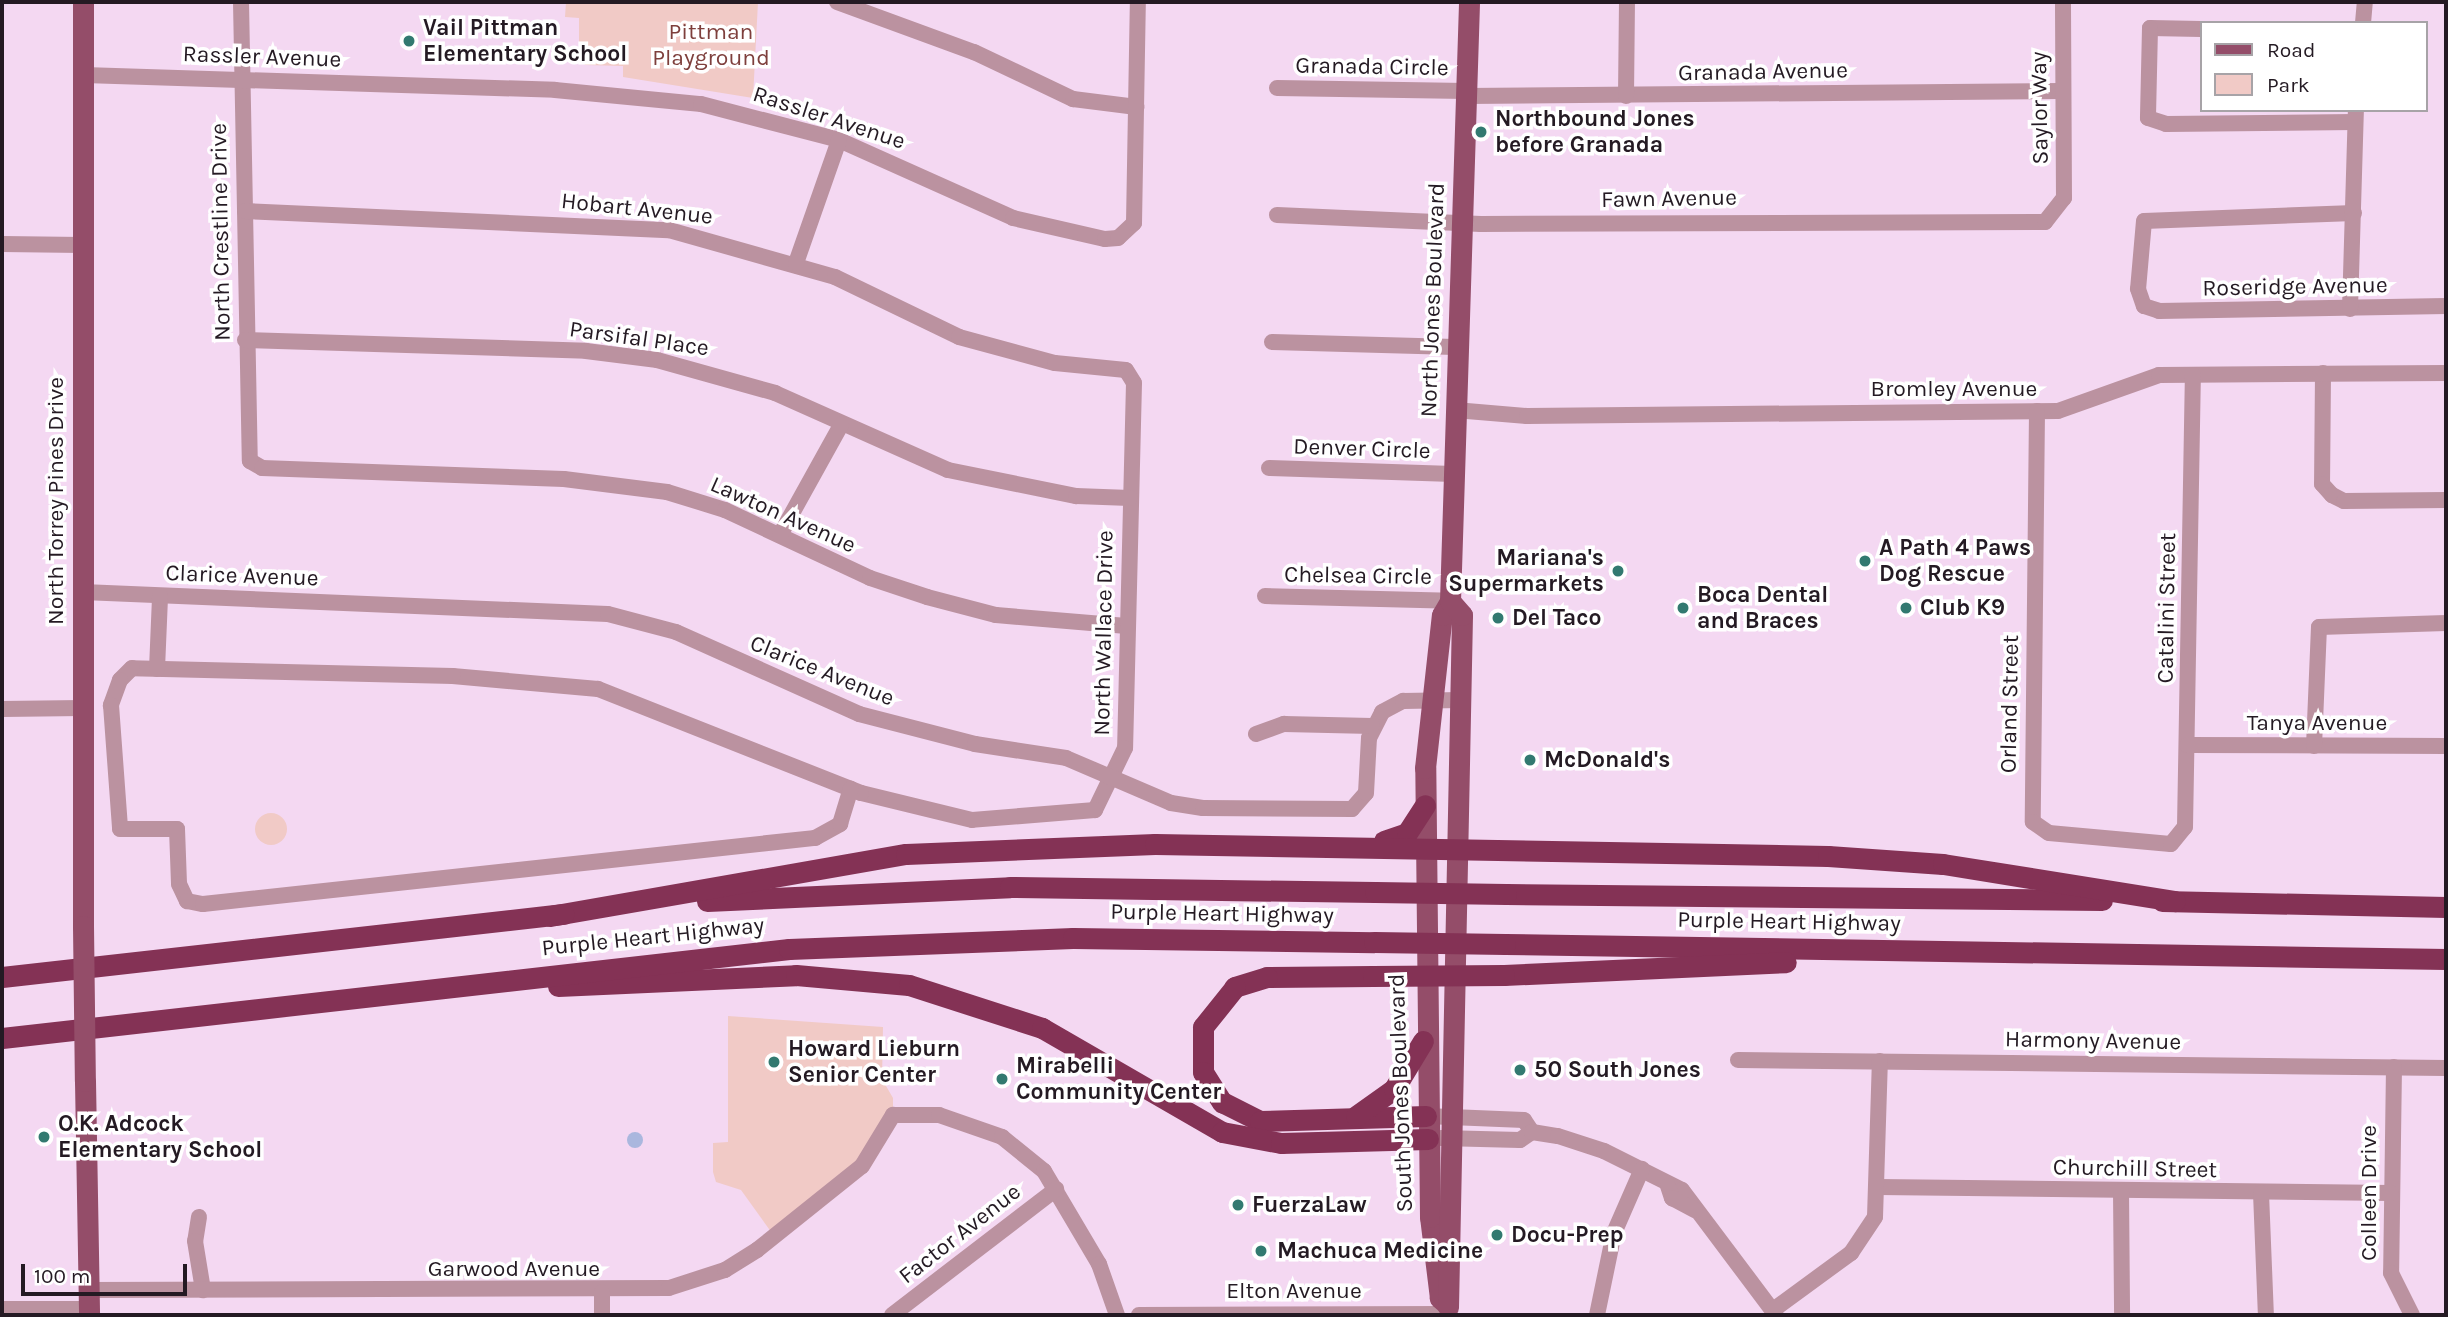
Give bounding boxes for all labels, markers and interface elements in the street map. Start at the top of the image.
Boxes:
place label: Vail Pittman Elementary School [423,14,627,68]
park label: Pittman Playground [652,18,770,72]
legend [2200,21,2427,112]
marker: Vail Pittman Elementary School [401,33,417,49]
text: Road [2267,38,2315,62]
street label: Rassler Avenue [182,40,342,74]
street label: Saylor Way [2025,51,2055,165]
street label: Granada Circle [1295,52,1449,82]
street label: Granada Avenue [1678,57,1848,87]
text: Park [2267,73,2310,97]
street label: Rassler Avenue [749,80,909,156]
place label: Northbound Jones before Granada [1495,105,1695,159]
street label: North Crestline Drive [205,123,237,341]
marker: Northbound Jones before Granada [1473,124,1489,140]
street label: North Jones Boulevard [1415,182,1451,418]
street label: Fawn Avenue [1601,184,1737,214]
street label: Hobart Avenue [560,187,714,231]
street label: Roseridge Avenue [2202,272,2388,302]
street label: Parsifal Place [567,316,711,362]
street label: Bromley Avenue [1871,375,2037,403]
street label: North Torrey Pines Drive [42,377,70,625]
street label: Denver Circle [1293,433,1431,465]
street label: Lawton Avenue [706,471,860,559]
street label: North Wallace Drive [1088,530,1120,736]
street label: Catalini Street [2152,532,2182,684]
place label: A Path 4 Paws Dog Rescue [1879,534,2031,588]
place label: Mariana's Supermarkets [1448,544,1604,598]
marker: A Path 4 Paws Dog Rescue [1857,553,1873,569]
street label: Clarice Avenue [165,560,319,592]
street label: Chelsea Circle [1284,561,1432,591]
marker: Mariana's Supermarkets [1610,563,1626,579]
place label: Boca Dental and Braces [1697,581,1828,635]
place label: Club K9 [1920,594,2005,622]
marker: Boca Dental and Braces [1675,600,1691,616]
marker: Club K9 [1898,600,1914,616]
place label: Del Taco [1512,604,1601,632]
marker: Del Taco [1490,610,1506,626]
street label: Clarice Avenue [746,630,898,712]
street label: Orland Street [1995,635,2025,773]
street label: Tanya Avenue [2247,709,2387,737]
place label: McDonald's [1544,746,1670,774]
marker: McDonald's [1522,752,1538,768]
street label: Purple Heart Highway [1110,898,1334,930]
street label: Purple Heart Highway [1677,906,1901,938]
street label: Purple Heart Highway [540,912,766,962]
street label: South Jones Boulevard [1383,973,1419,1213]
street label: Harmony Avenue [2005,1026,2181,1056]
place label: Howard Lieburn Senior Center [788,1035,960,1089]
place label: Mirabelli Community Center [1016,1052,1221,1106]
marker: Howard Lieburn Senior Center [766,1054,782,1070]
place label: 50 South Jones [1534,1056,1701,1084]
marker: 50 South Jones [1512,1062,1528,1078]
marker: Mirabelli Community Center [994,1071,1010,1087]
place label: O.K. Adcock Elementary School [58,1110,262,1164]
street label: Colleen Drive [2355,1125,2383,1261]
marker: O.K. Adcock Elementary School [36,1129,52,1145]
street label: Churchill Street [2053,1154,2217,1184]
street label: Factor Avenue [894,1178,1026,1290]
place label: FuerzaLaw [1252,1191,1367,1219]
marker: FuerzaLaw [1230,1197,1246,1213]
place label: Docu-Prep [1511,1221,1624,1249]
marker: Docu-Prep [1489,1227,1505,1243]
place label: Machuca Medicine [1277,1237,1483,1265]
marker: Machuca Medicine [1251,1241,1271,1261]
scale bar [24,1250,191,1294]
street label: Garwood Avenue [428,1255,600,1283]
text: 100 m [34,1264,91,1288]
street label: Elton Avenue [1226,1277,1362,1305]

